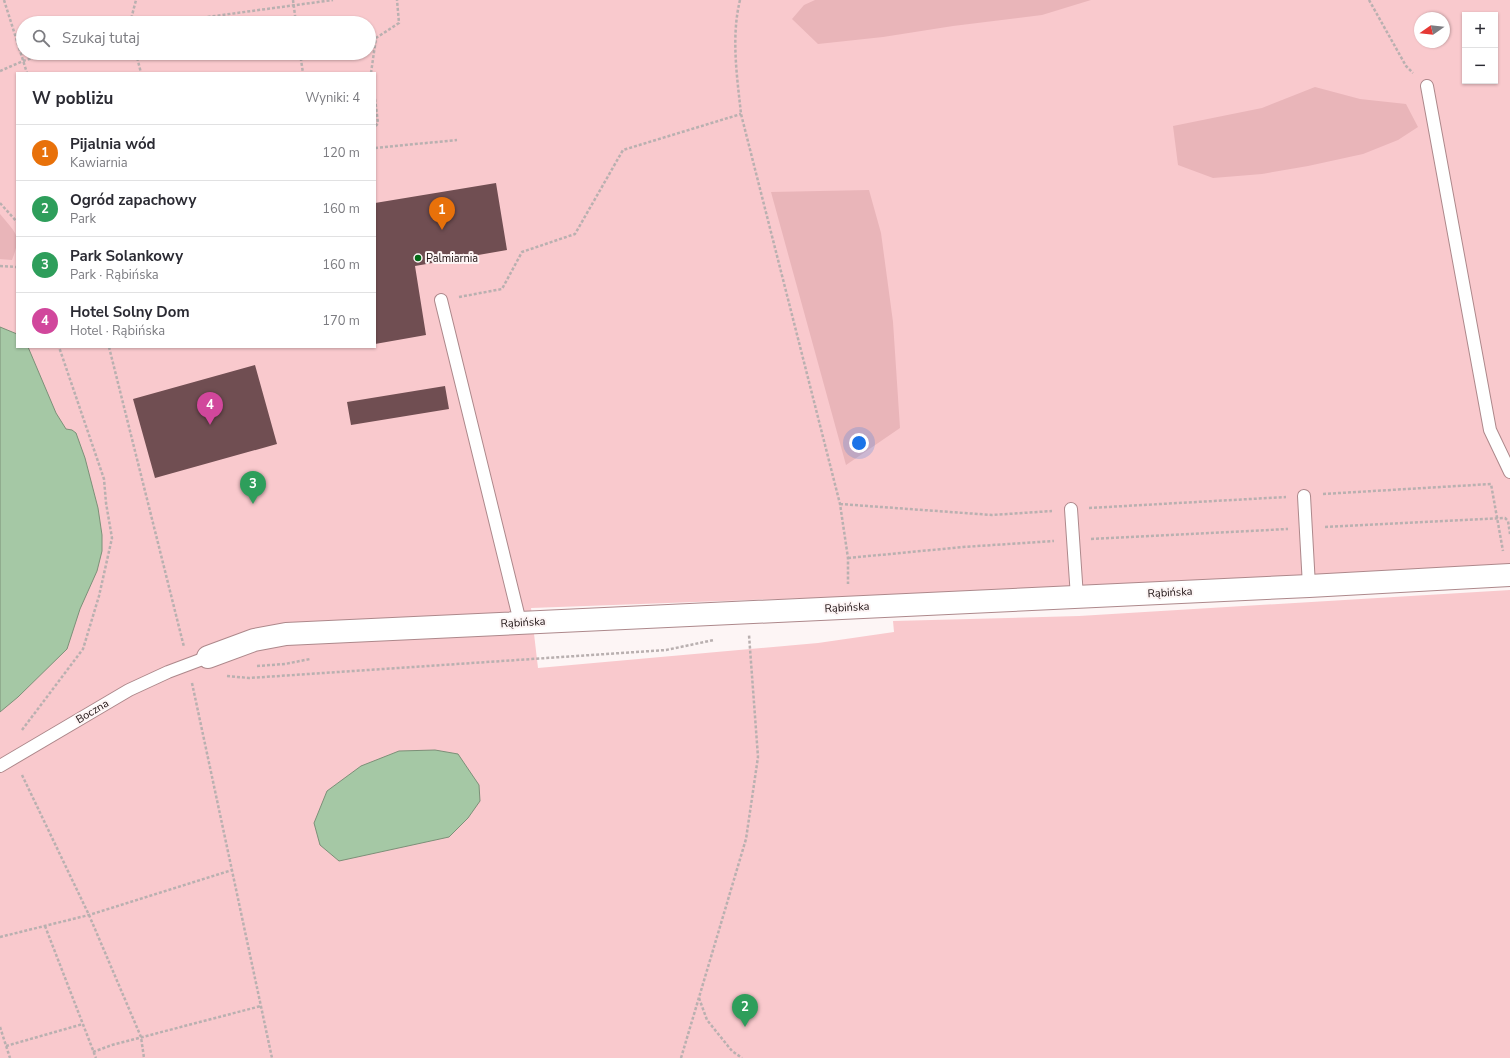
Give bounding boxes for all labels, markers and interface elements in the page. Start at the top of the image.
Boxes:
north arrow [1414,12,1450,48]
map controls [1462,12,1498,84]
button: + [1462,12,1498,48]
search box [16,16,376,60]
icon: search [30,27,52,49]
text: Szukaj tutaj [62,28,140,48]
button: − [1462,48,1498,84]
text: W pobliżu [32,87,113,110]
text: Wyniki: 4 [305,89,360,107]
text: Pijalnia wód [70,134,156,154]
text: 1 [41,144,49,162]
text: 120 m [322,144,360,162]
text: Kawiarnia [70,154,128,172]
text: Ogród zapachowy [70,190,196,210]
pin: 1 [429,197,455,230]
text: 2 [41,200,49,218]
text: 160 m [322,200,360,218]
text: Park [70,210,96,228]
text: Park Solankowy [70,246,183,266]
place label: Palmiarnia [426,251,478,266]
marker: Palmiarnia [413,253,423,263]
text: 3 [41,256,49,274]
text: 160 m [322,256,360,274]
text: Park · Rąbińska [70,266,159,284]
text: Hotel Solny Dom [70,302,190,322]
text: 4 [41,312,49,330]
text: 170 m [322,312,360,330]
text: Hotel · Rąbińska [70,322,165,340]
pin: 4 [197,392,223,425]
your location [849,433,869,453]
pin: 3 [240,471,266,504]
street label: Rąbińska [1147,584,1193,601]
street label: Rąbińska [824,599,870,616]
street label: Rąbińska [500,614,546,631]
street label: Boczna [73,696,112,727]
pin: 2 [732,994,758,1027]

